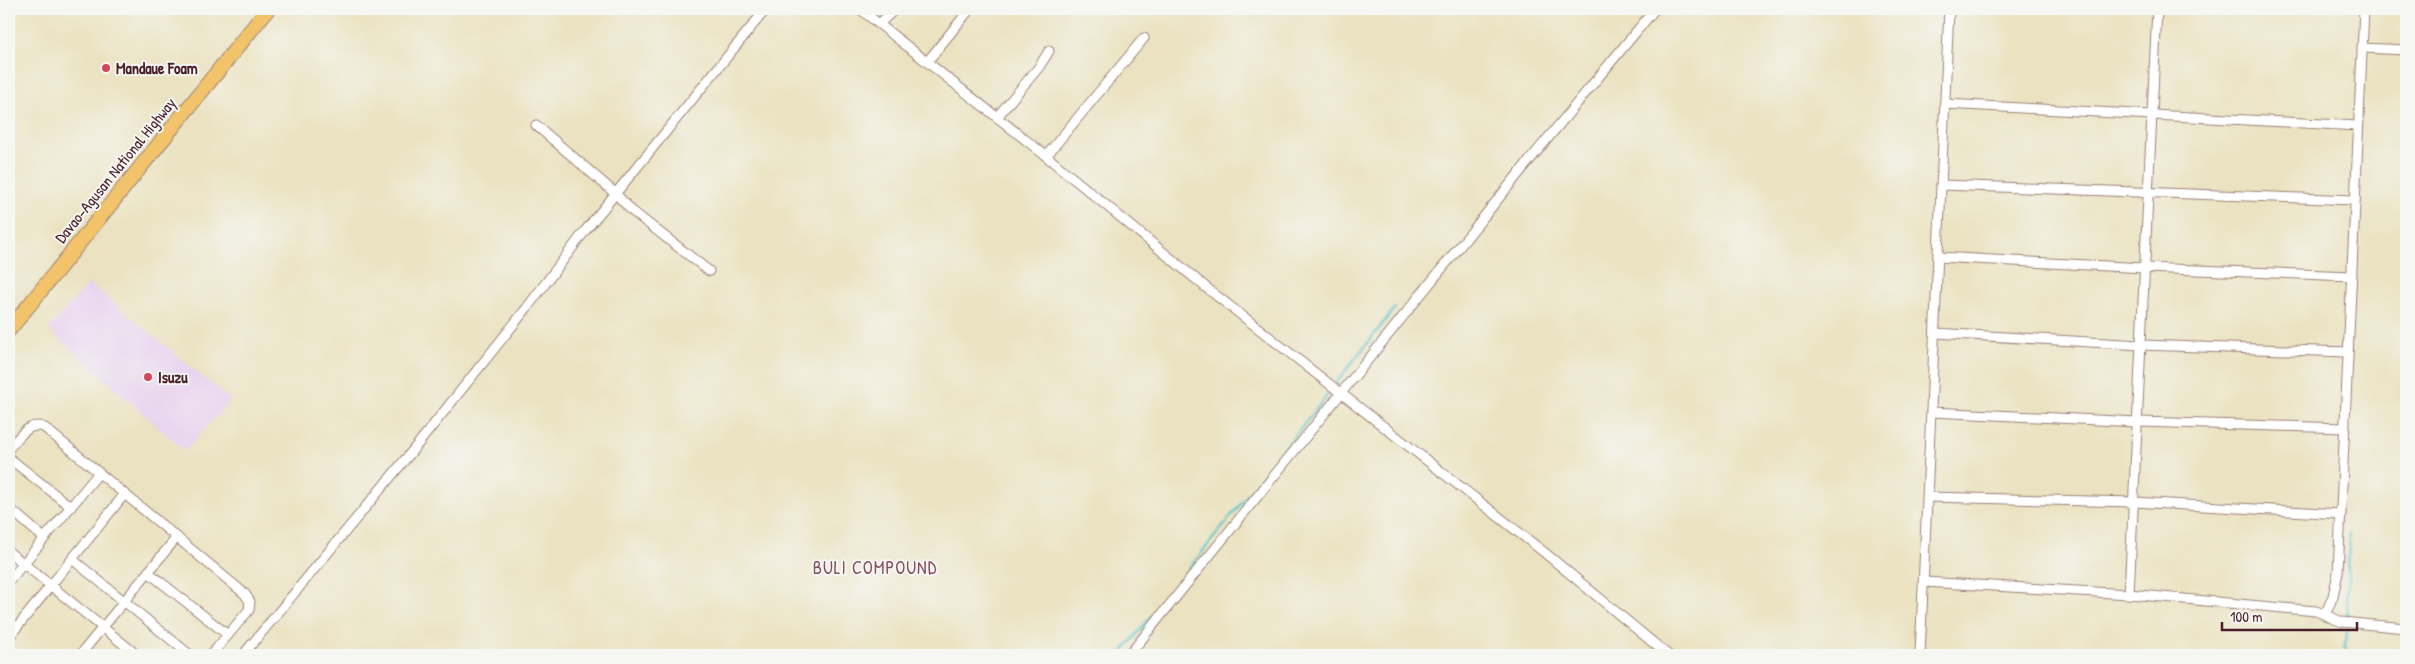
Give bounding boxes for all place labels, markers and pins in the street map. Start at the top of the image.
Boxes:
place label: Mandaue Foam [116,57,198,79]
marker: Mandaue Foam [100,62,112,74]
place label: Isuzu [158,366,188,388]
marker: Isuzu [142,371,154,383]

